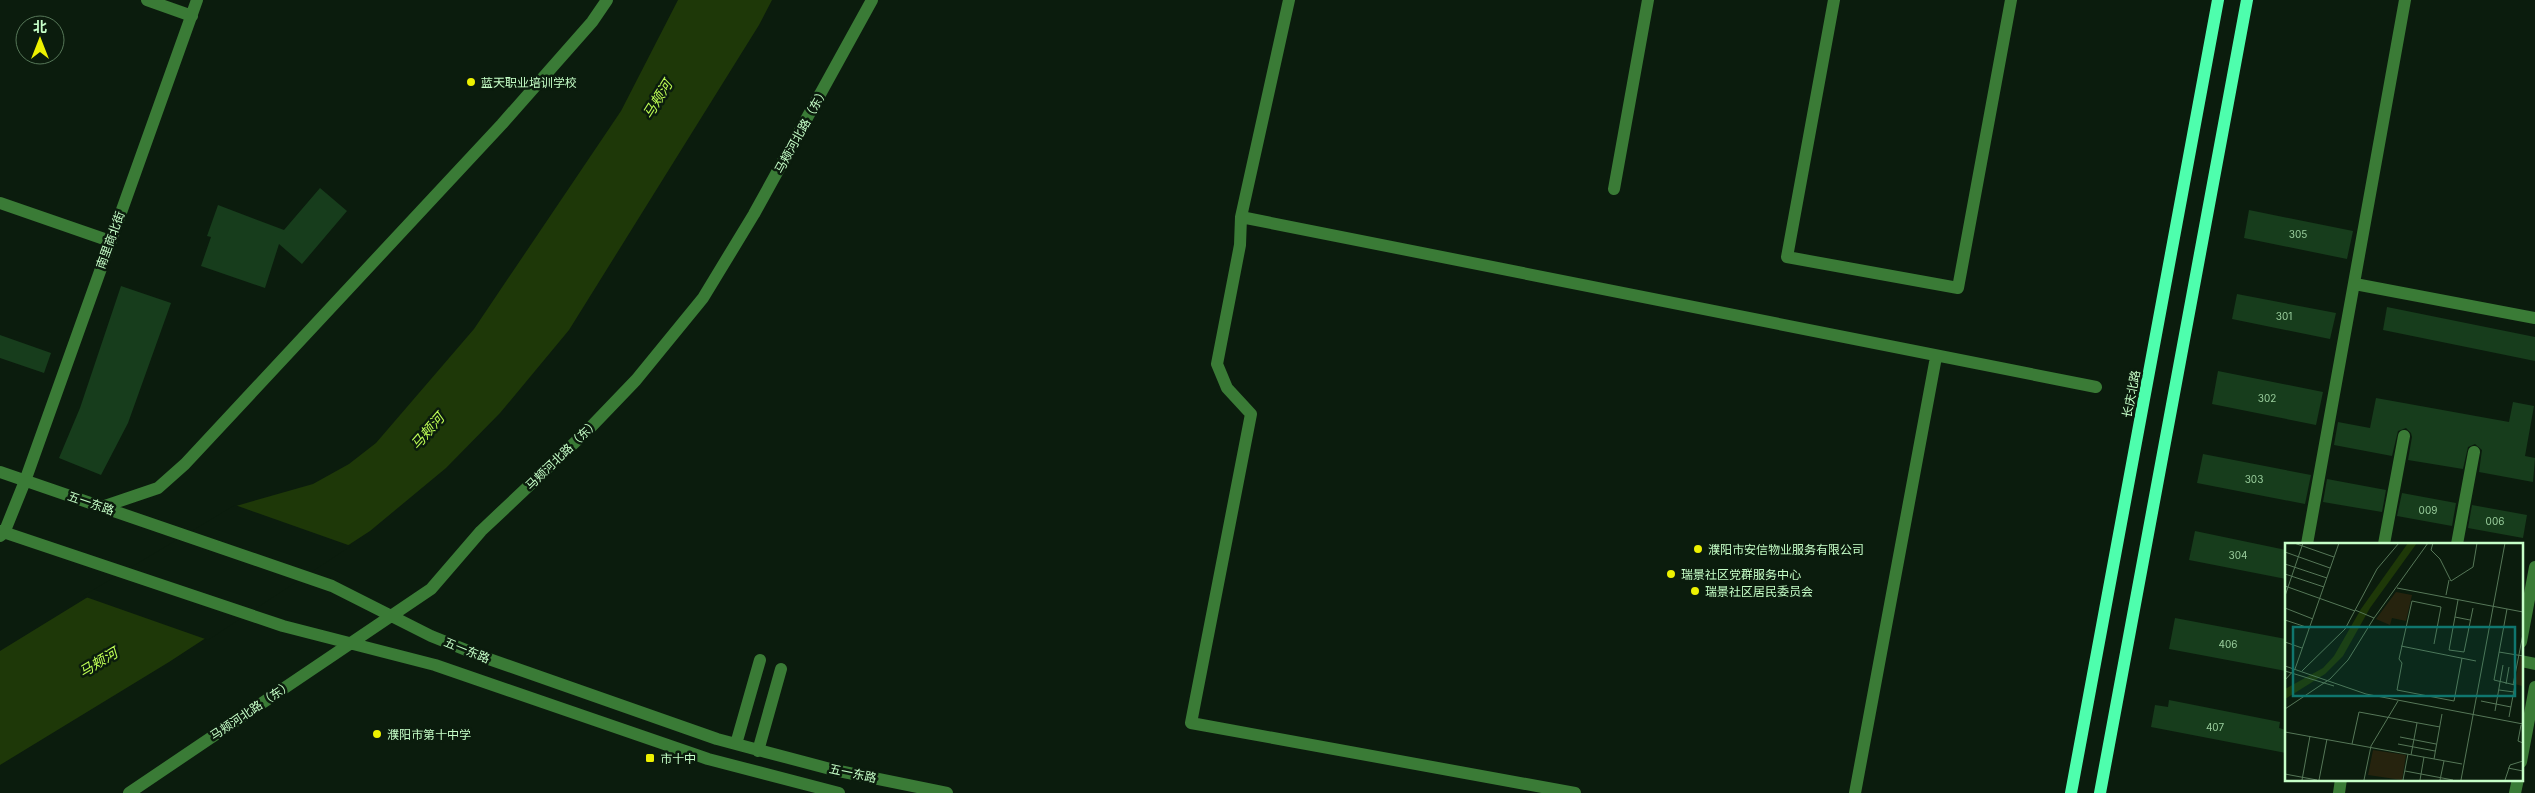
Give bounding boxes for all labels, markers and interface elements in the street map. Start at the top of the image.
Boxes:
north arrow [15,15,65,65]
text: 北 [33,18,47,35]
water label: 马颊河 [639,74,677,121]
place label: 蓝天职业培训学校 [481,75,577,90]
marker: 蓝天职业培训学校 [465,76,477,88]
street label: 马颊河北路（东） [771,84,831,176]
street label: 南里商北街 [93,209,127,271]
house number: 305 [2289,228,2307,240]
house number: 301 [2276,310,2292,322]
street label: 长庆北路 [2119,369,2143,419]
house number: 302 [2258,392,2276,404]
water label: 马颊河 [407,407,449,452]
street label: 马颊河北路（东） [522,415,602,493]
house number: 303 [2245,473,2263,485]
street label: 五一东路 [66,488,116,518]
house number: 009 [2419,504,2437,516]
house number: 006 [2486,515,2504,527]
place label: 濮阳市安信物业服务有限公司 [1708,542,1864,557]
marker: 濮阳市安信物业服务有限公司 [1692,543,1704,555]
inset map [2285,543,2522,780]
house number: 304 [2229,549,2247,561]
place label: 瑞景社区党群服务中心 [1681,567,1801,582]
marker: 瑞景社区党群服务中心 [1665,568,1677,580]
place label: 瑞景社区居民委员会 [1705,584,1813,599]
marker: 瑞景社区居民委员会 [1689,585,1701,597]
street label: 五一东路 [442,634,492,666]
house number: 406 [2219,638,2237,650]
water label: 马颊河 [76,642,123,680]
street label: 马颊河北路（东） [207,677,295,743]
house number: 407 [2206,721,2224,733]
place label: 濮阳市第十中学 [387,727,471,742]
marker: 濮阳市第十中学 [371,728,383,740]
place label: 市十中 [660,751,696,766]
marker: 市十中 [644,752,656,764]
street label: 五一东路 [828,761,878,785]

